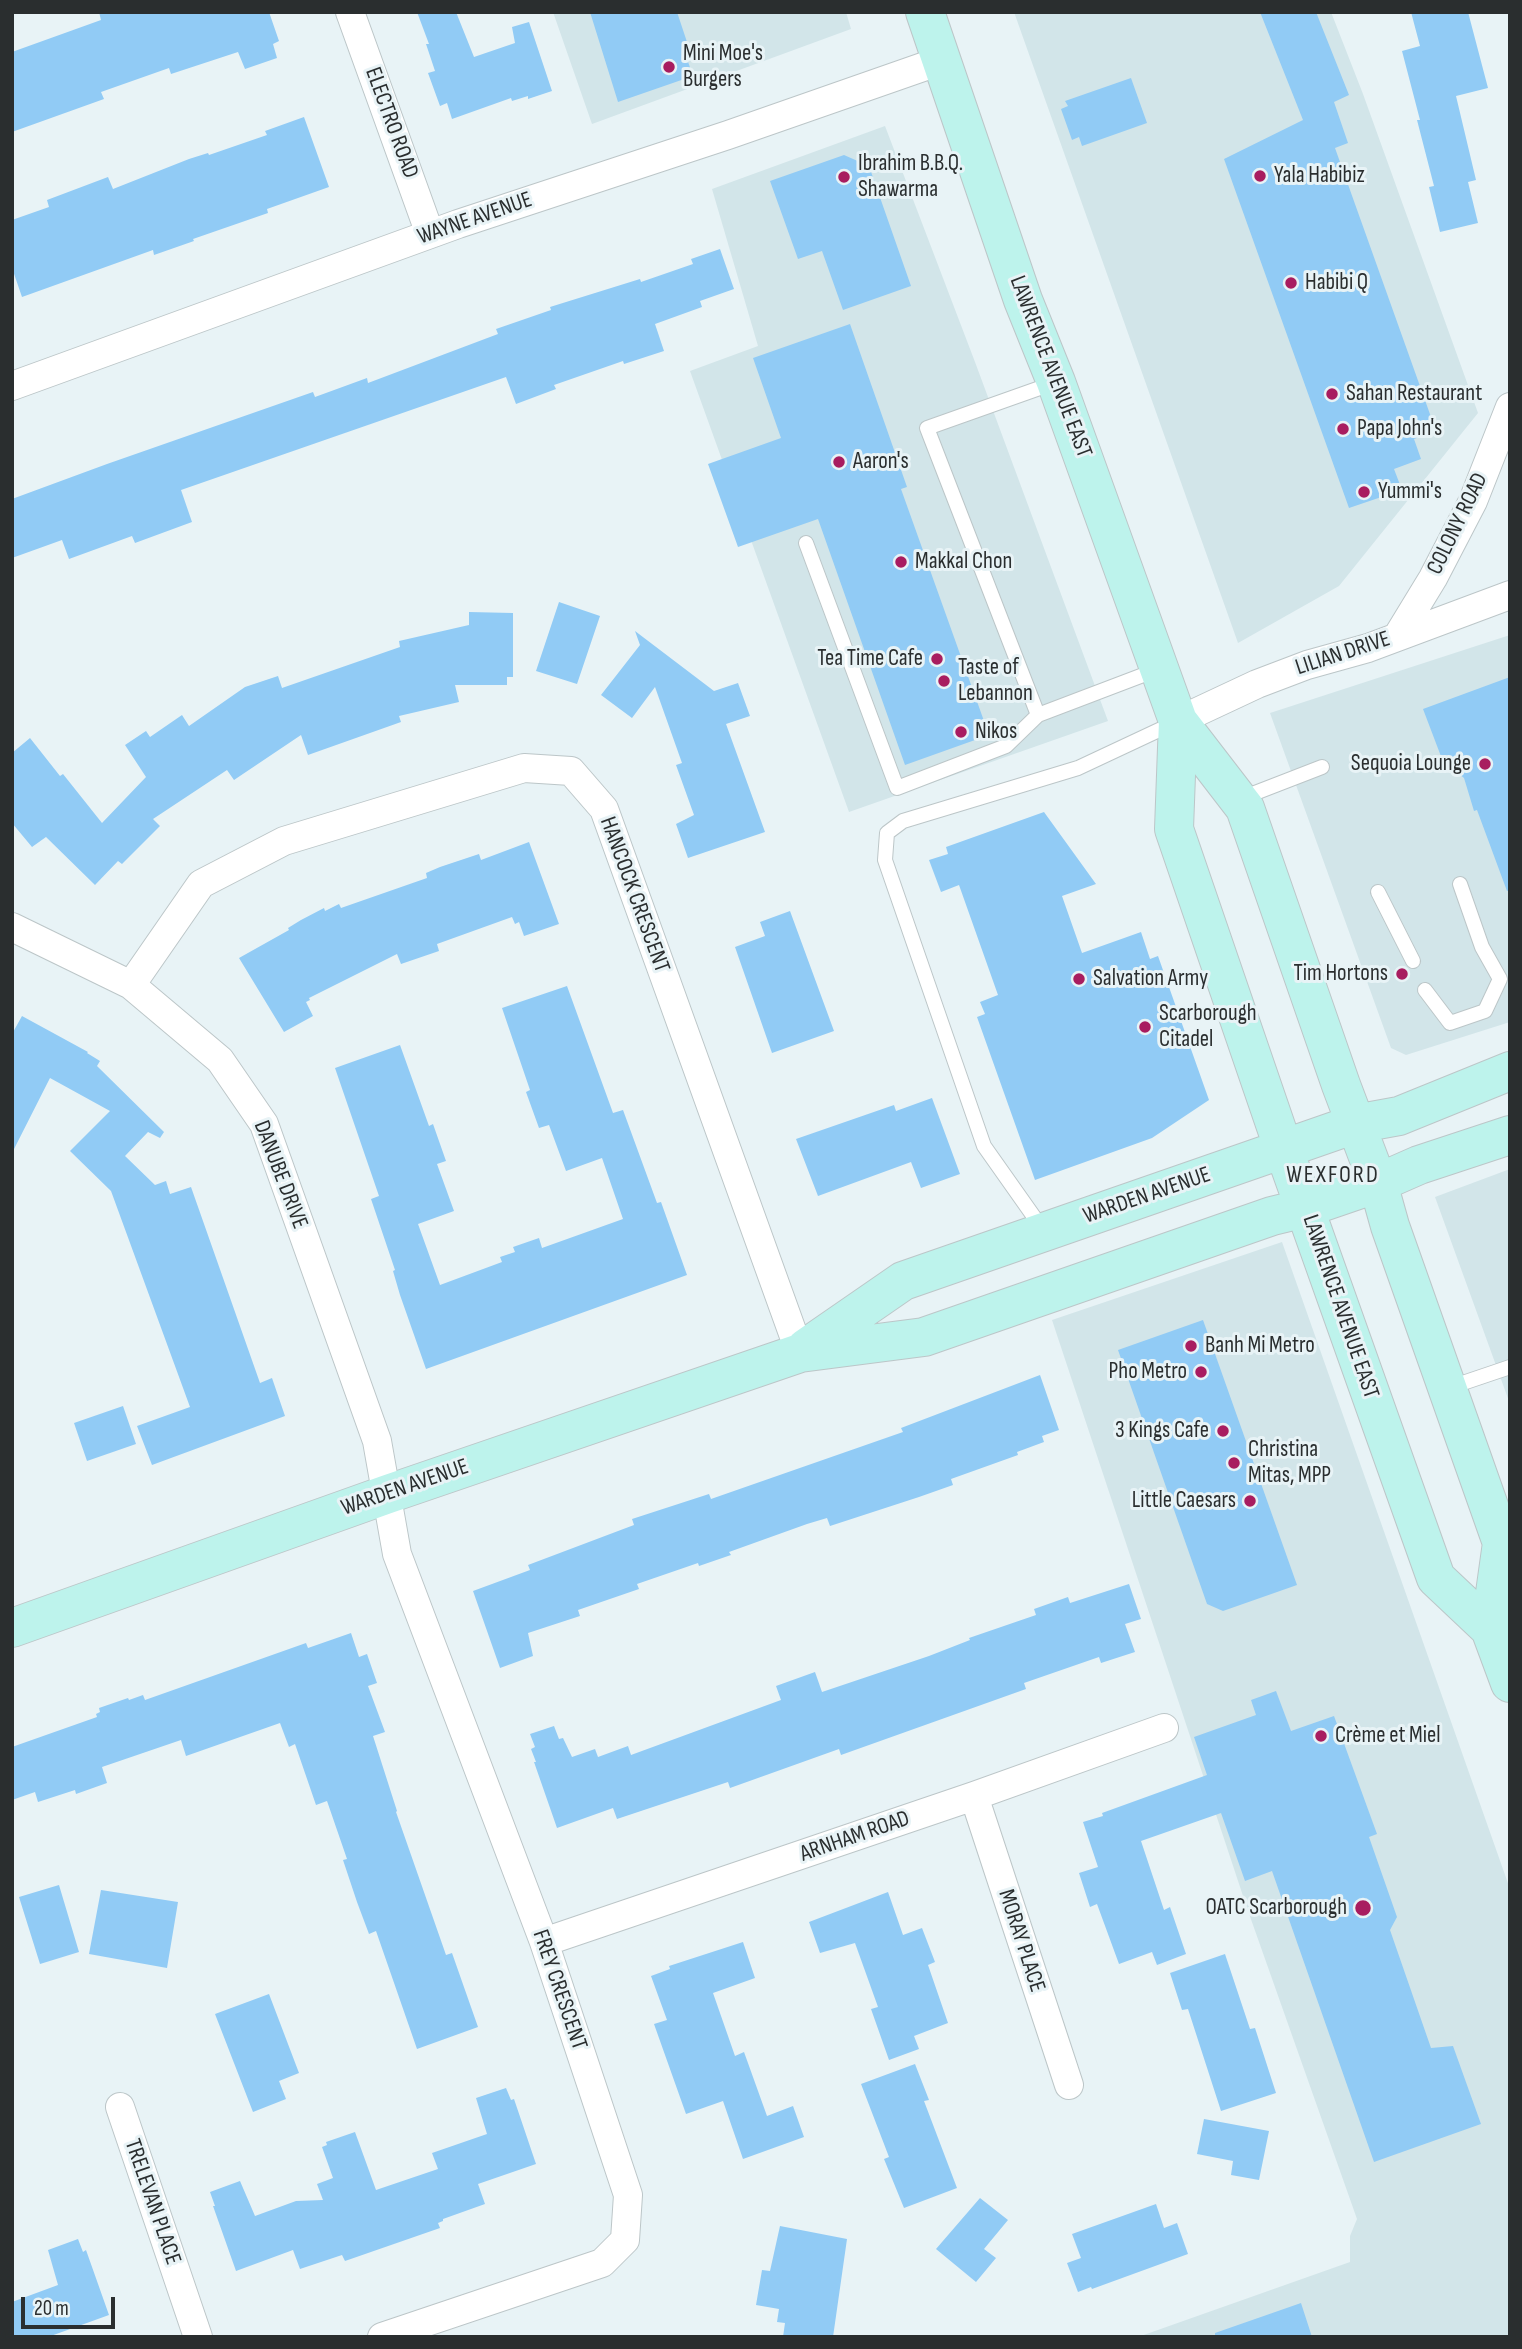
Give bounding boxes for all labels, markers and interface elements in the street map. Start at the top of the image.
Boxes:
place label: Mini Moe's Burgers [683,40,763,94]
marker: Mini Moe's Burgers [661,59,677,75]
street label: ELECTRO ROAD [358,64,424,182]
place label: Ibrahim B.B.Q. Shawarma [858,150,963,204]
place label: Yala Habibiz [1274,162,1365,190]
marker: Yala Habibiz [1252,168,1268,184]
marker: Ibrahim B.B.Q. Shawarma [836,169,852,185]
street label: WAYNE AVENUE [414,187,536,251]
place label: Habibi Q [1305,269,1368,297]
street label: LAWRENCE AVENUE EAST [1003,272,1097,462]
marker: Habibi Q [1283,275,1299,291]
place label: Sahan Restaurant [1346,380,1482,408]
marker: Sahan Restaurant [1324,386,1340,402]
place label: Papa John's [1357,415,1442,443]
marker: Papa John's [1335,421,1351,437]
place label: Aaron's [853,448,909,476]
marker: Aaron's [831,454,847,470]
street label: COLONY ROAD [1422,469,1494,579]
place label: Yummi's [1378,478,1442,506]
marker: Yummi's [1356,484,1372,500]
place label: Makkal Chon [915,548,1012,576]
marker: Makkal Chon [893,554,909,570]
street label: LILIAN DRIVE [1292,626,1394,682]
place label: Tea Time Cafe [817,645,923,673]
marker: Tea Time Cafe [929,651,945,667]
place label: Taste of Lebannon [958,654,1033,708]
marker: Taste of Lebannon [936,673,952,689]
place label: Nikos [975,718,1017,746]
marker: Nikos [953,724,969,740]
place label: Sequoia Lounge [1351,750,1471,778]
marker: Sequoia Lounge [1477,756,1493,772]
street label: HANCOCK CRESCENT [593,813,675,977]
place label: Tim Hortons [1293,960,1388,988]
place label: Salvation Army [1093,965,1208,993]
marker: Tim Hortons [1394,966,1410,982]
marker: Salvation Army [1071,971,1087,987]
place label: Scarborough Citadel [1159,1000,1257,1054]
marker: Scarborough Citadel [1137,1019,1153,1035]
street label: DANUBE DRIVE [247,1117,313,1233]
street label: WARDEN AVENUE [1080,1161,1214,1231]
district label: WEXFORD [1287,1162,1379,1190]
street label: LAWRENCE AVENUE EAST [1296,1211,1384,1403]
place label: Banh Mi Metro [1205,1332,1315,1360]
marker: Banh Mi Metro [1183,1338,1199,1354]
place label: Pho Metro [1109,1358,1187,1386]
marker: Pho Metro [1193,1364,1209,1380]
place label: 3 Kings Cafe [1115,1417,1209,1445]
marker: 3 Kings Cafe [1215,1423,1231,1439]
place label: Christina Mitas, MPP [1248,1436,1331,1490]
street label: WARDEN AVENUE [338,1453,472,1523]
marker: Christina Mitas, MPP [1226,1455,1242,1471]
place label: Little Caesars [1132,1487,1236,1515]
marker: Little Caesars [1242,1493,1258,1509]
place label: Crème et Miel [1335,1722,1441,1750]
marker: Crème et Miel [1313,1728,1329,1744]
street label: ARNHAM ROAD [797,1805,913,1869]
street label: MORAY PLACE [991,1886,1051,1996]
place label: OATC Scarborough [1205,1894,1347,1922]
marker: OATC Scarborough [1353,1898,1373,1918]
street label: FREY CRESCENT [526,1926,592,2054]
street label: TRELEVAN PLACE [118,2136,186,2268]
scale bar [24,2282,119,2326]
text: 20 m [34,2296,69,2321]

